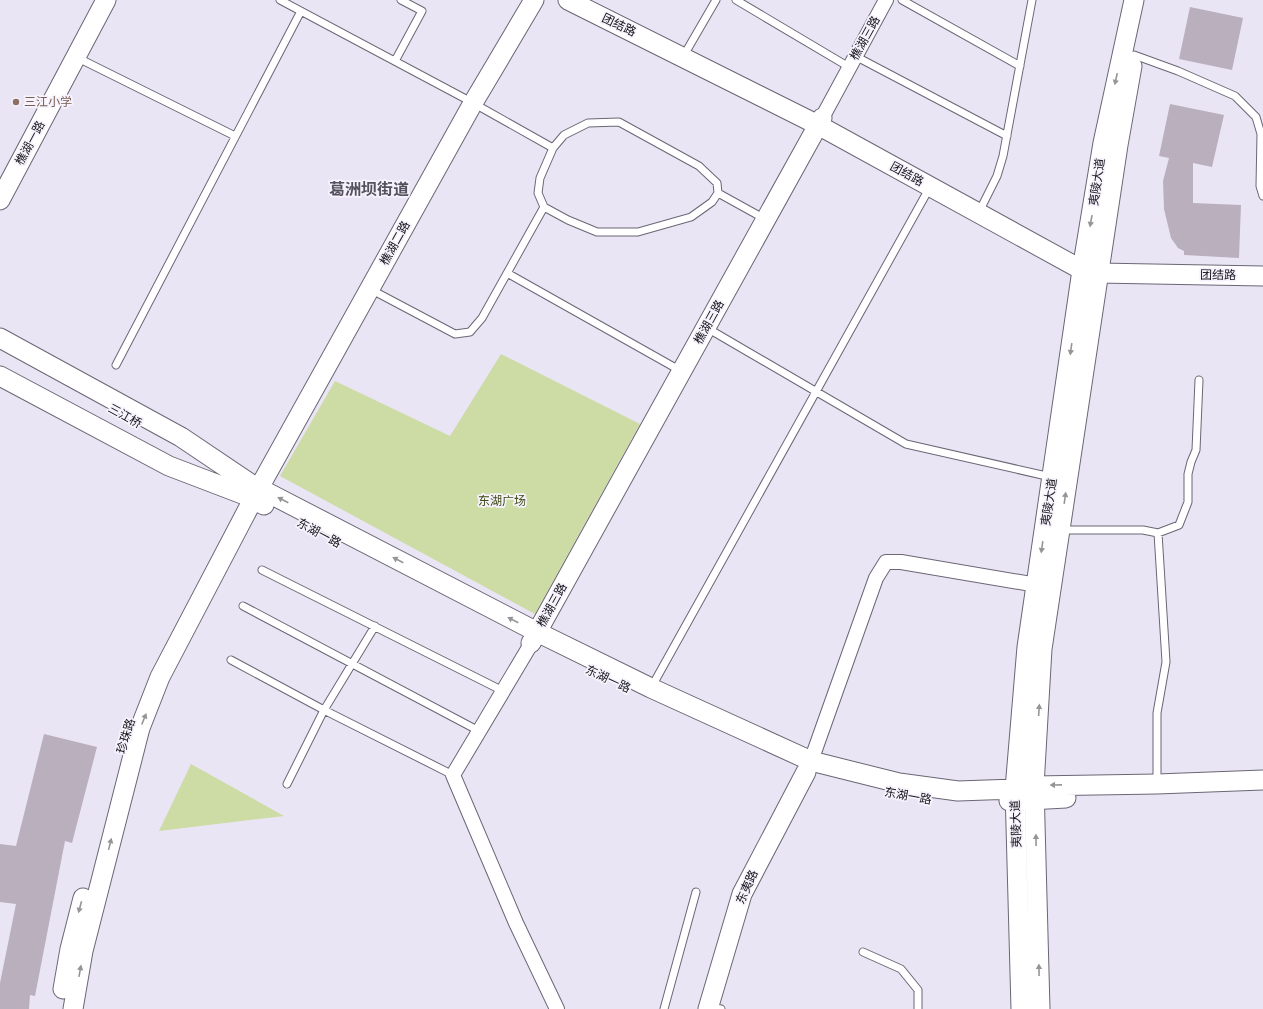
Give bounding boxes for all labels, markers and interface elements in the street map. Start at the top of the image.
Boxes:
street label: 团结路 [600,10,639,39]
street label: 樵湖三路 [846,13,883,62]
one-way arrow [1113,73,1119,85]
place label: 三江小学 [24,94,72,109]
marker: 三江小学 [11,97,21,107]
street label: 樵湖一路 [12,118,47,167]
street label: 夷陵大道 [1086,157,1107,207]
street label: 团结路 [888,158,927,189]
district label: 葛洲坝街道 [329,179,409,199]
one-way arrow [1088,215,1094,227]
street label: 樵湖二路 [376,218,413,267]
street label: 团结路 [1200,267,1236,282]
street label: 樵湖三路 [690,297,727,346]
one-way arrow [1068,343,1074,355]
street label: 三江桥 [106,400,145,431]
street label: 夷陵大道 [1038,477,1059,527]
one-way arrow [1062,492,1068,504]
park label: 东湖广场 [478,493,526,508]
one-way arrow [277,497,288,503]
street label: 东湖一路 [295,515,344,550]
one-way arrow [1039,541,1045,553]
one-way arrow [392,557,404,563]
street label: 樵湖三路 [533,580,570,629]
one-way arrow [508,617,519,623]
street label: 东湖一路 [583,662,633,695]
one-way arrow [1035,704,1042,716]
one-way arrow [141,712,147,724]
street label: 珍珠路 [113,716,138,755]
one-way arrow [1049,782,1062,788]
street label: 东湖一路 [883,784,933,807]
street label: 夷陵大道 [1007,800,1024,848]
one-way arrow [1033,833,1039,846]
one-way arrow [107,838,113,850]
street label: 东夷路 [732,867,761,906]
one-way arrow [77,901,83,913]
one-way arrow [1036,963,1042,976]
one-way arrow [77,964,83,977]

